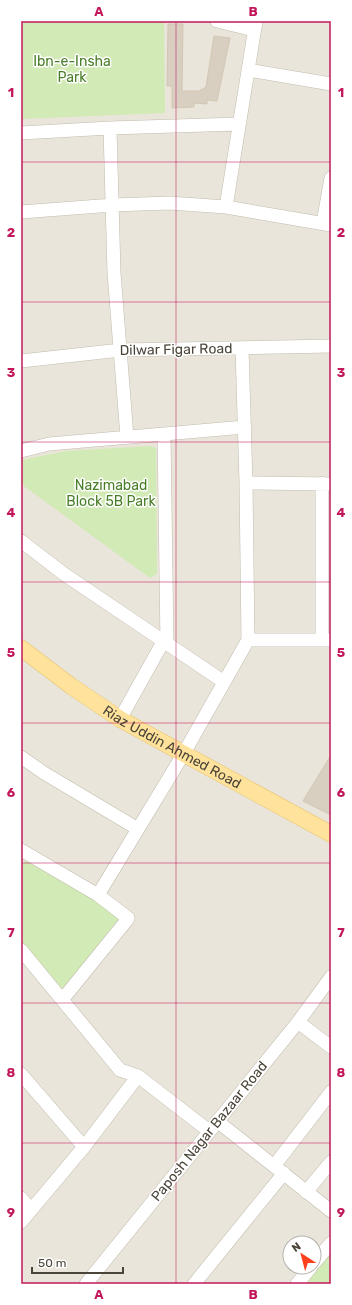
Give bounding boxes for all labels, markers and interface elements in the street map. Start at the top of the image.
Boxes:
text: A [94,4,104,19]
text: B [248,4,258,19]
park label: Ibn-e-Insha Park [33,53,111,86]
text: 1 [8,85,14,100]
text: 1 [338,85,344,100]
text: 2 [7,225,15,240]
text: 2 [337,225,345,240]
street label: Dilwar Figar Road [119,340,233,359]
text: 3 [7,365,16,380]
text: 3 [337,365,346,380]
park label: Nazimabad Block 5B Park [66,477,156,510]
text: 4 [7,505,16,520]
text: 4 [337,505,346,520]
text: 5 [7,645,15,660]
text: 5 [337,645,345,660]
street label: Riaz Uddin Ahmed Road [100,702,244,792]
text: 6 [7,785,16,800]
text: 6 [337,785,346,800]
text: 7 [7,925,15,940]
text: 7 [337,925,345,940]
street label: Paposh Nagar Bazaar Road [148,1058,271,1205]
text: 8 [7,1065,16,1080]
text: 8 [337,1065,346,1080]
text: 9 [7,1205,15,1220]
text: 9 [337,1205,345,1220]
north arrow [282,1235,322,1275]
text: N [289,1240,304,1255]
scale bar [32,1249,123,1275]
text: 50 m [38,1256,66,1270]
text: A [94,1287,104,1302]
text: B [248,1287,258,1302]

